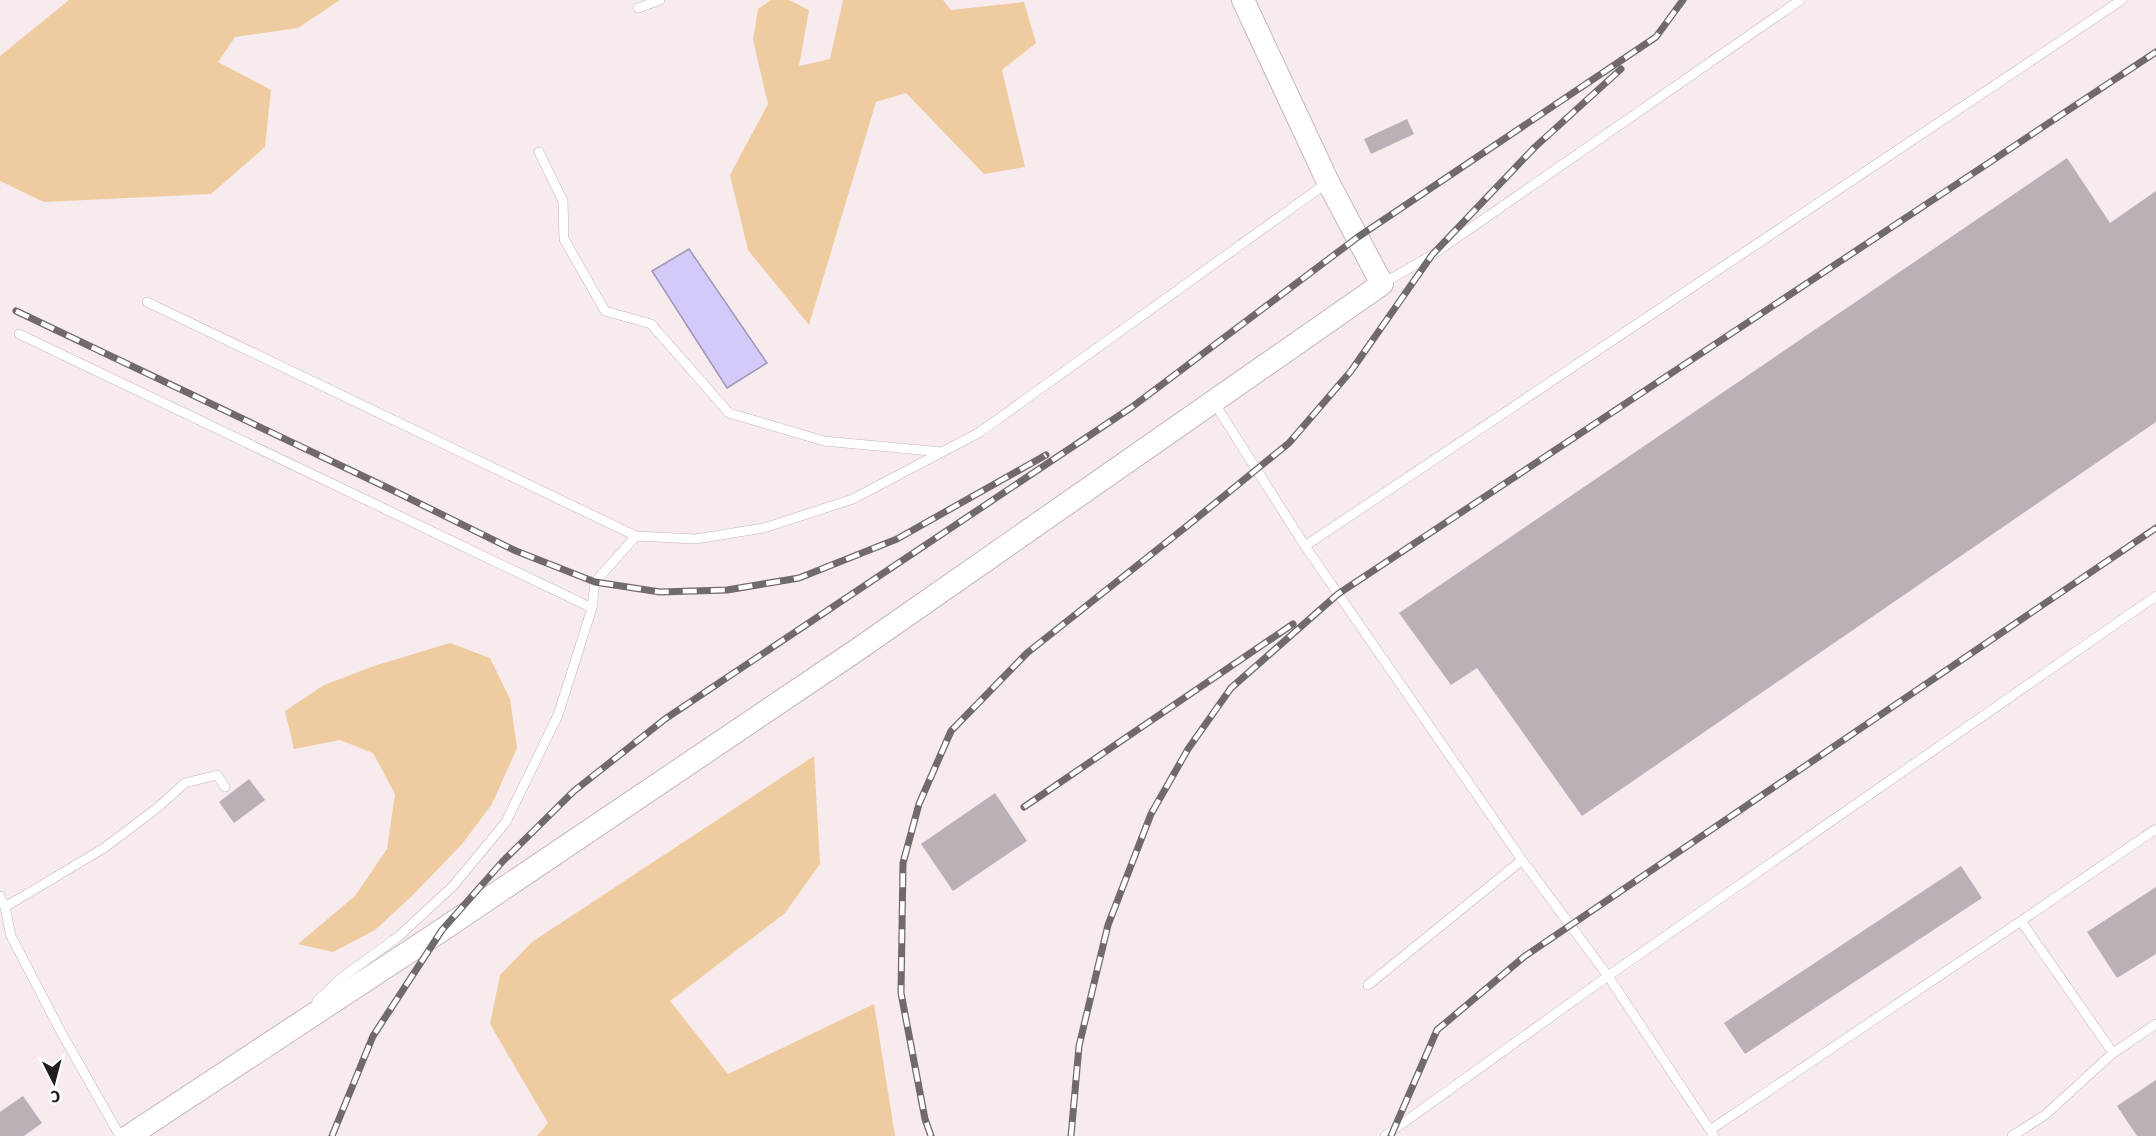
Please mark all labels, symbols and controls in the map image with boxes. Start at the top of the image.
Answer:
north arrow [24,1052,84,1112]
text: С [49,1086,61,1106]

